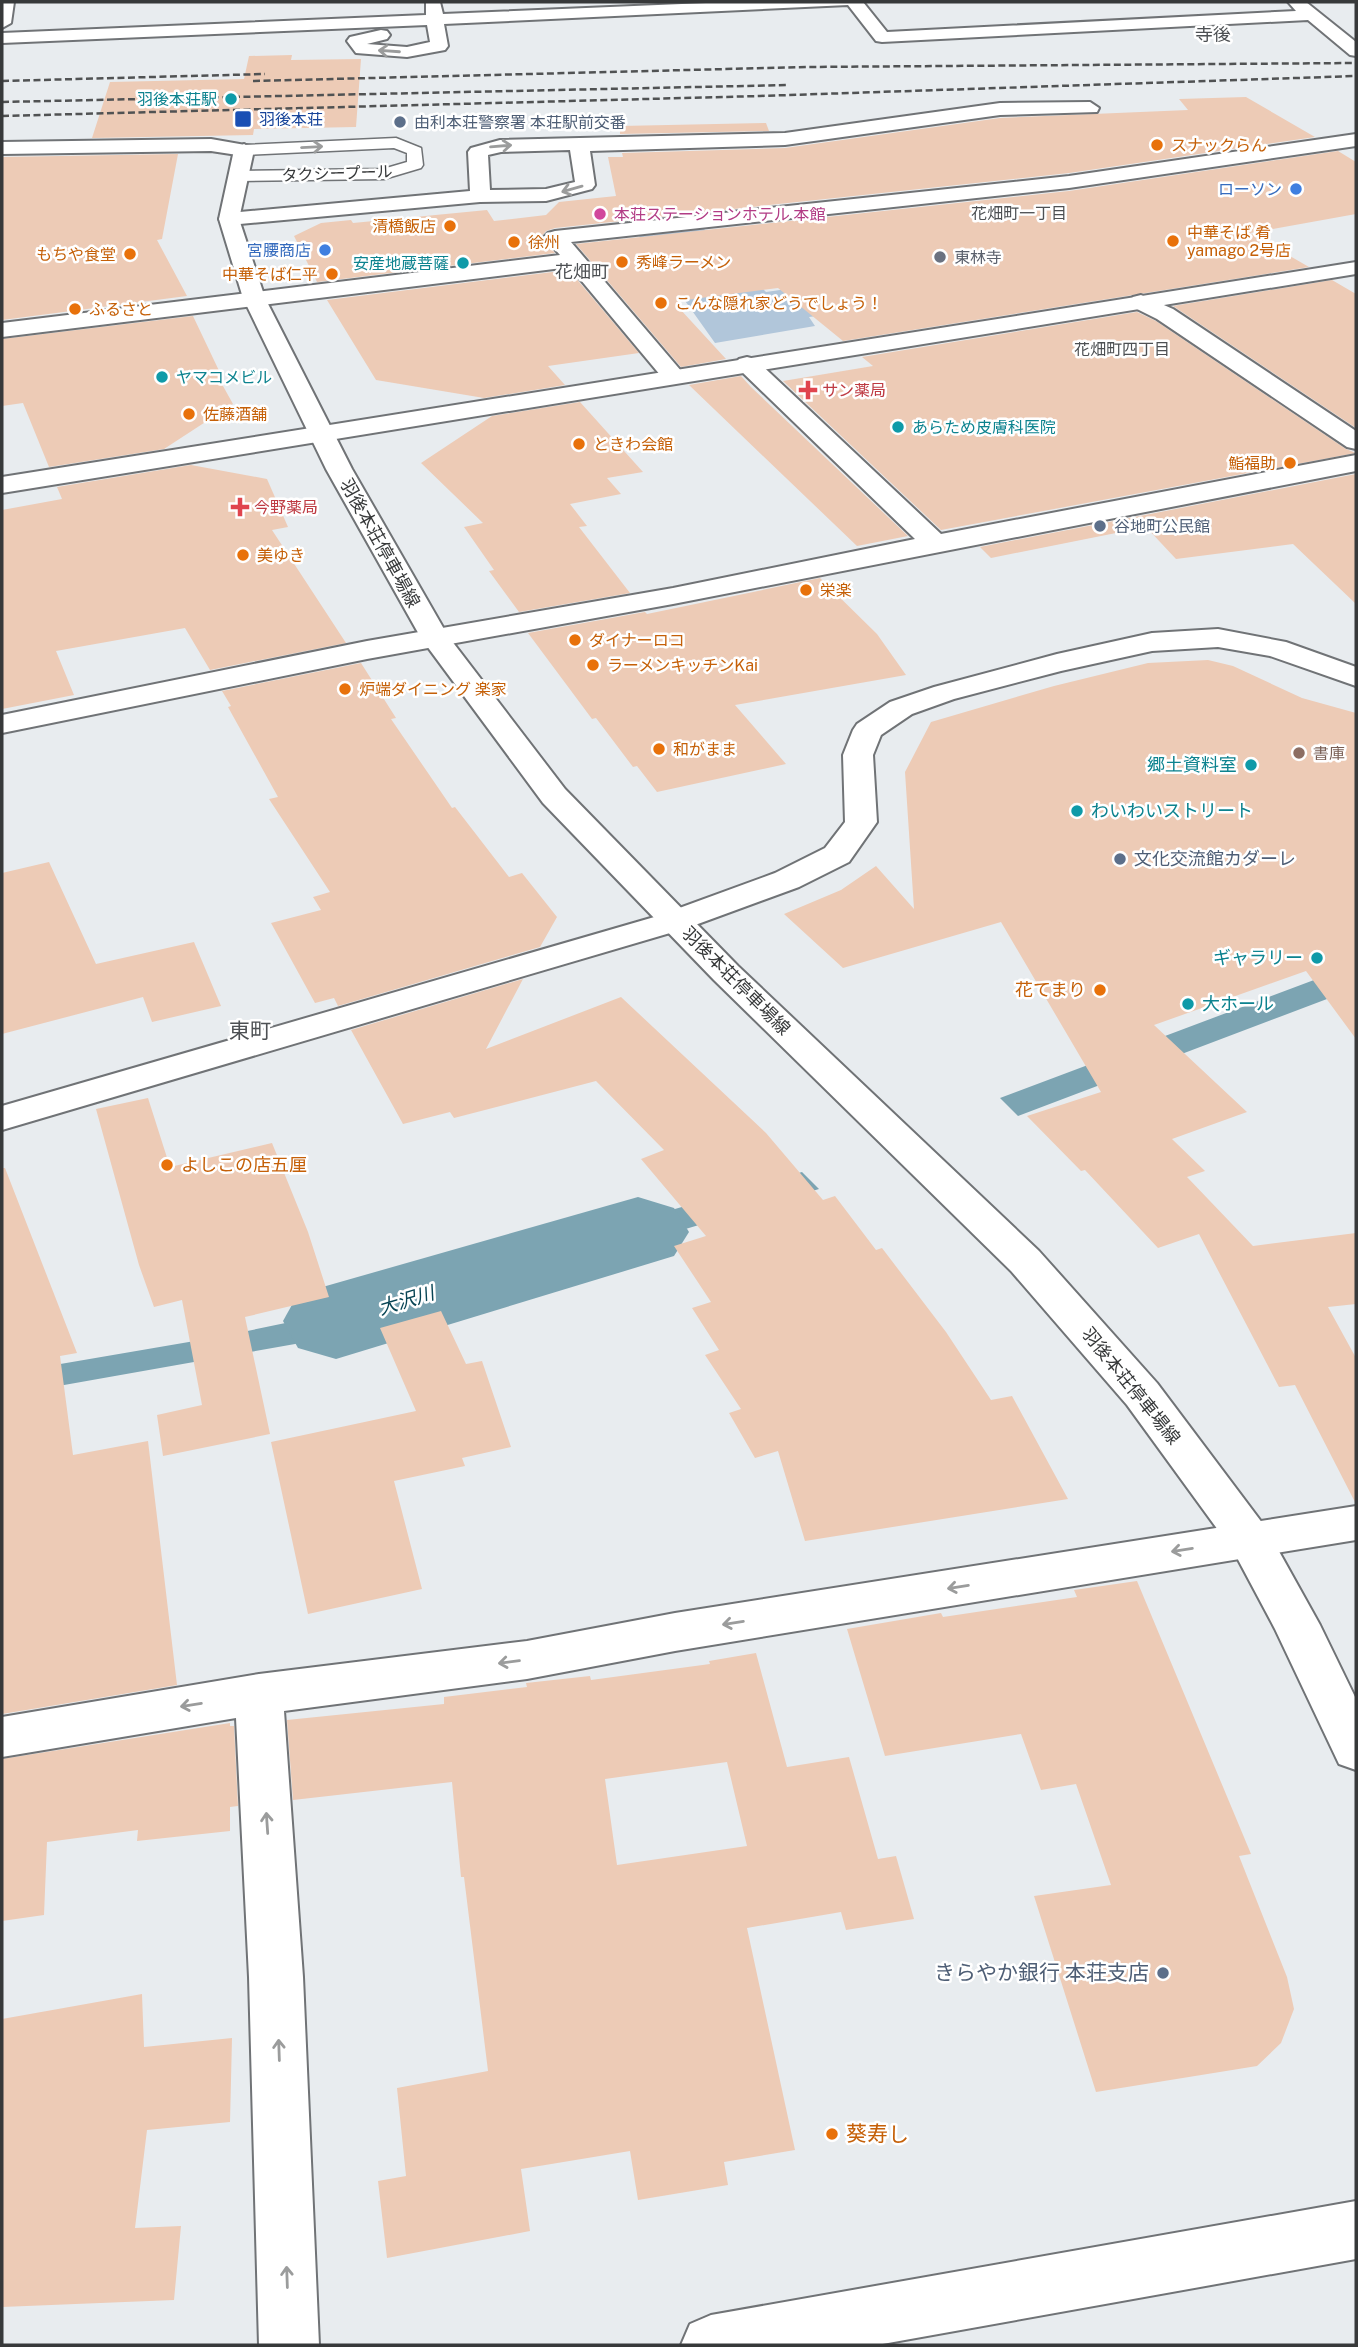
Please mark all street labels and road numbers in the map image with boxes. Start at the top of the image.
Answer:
street label: タクシープール [281,162,393,185]
street label: 羽後本荘停車場線 [336,475,425,611]
street label: 羽後本荘停車場線 [678,922,795,1039]
street label: 羽後本荘停車場線 [1078,1323,1185,1448]

